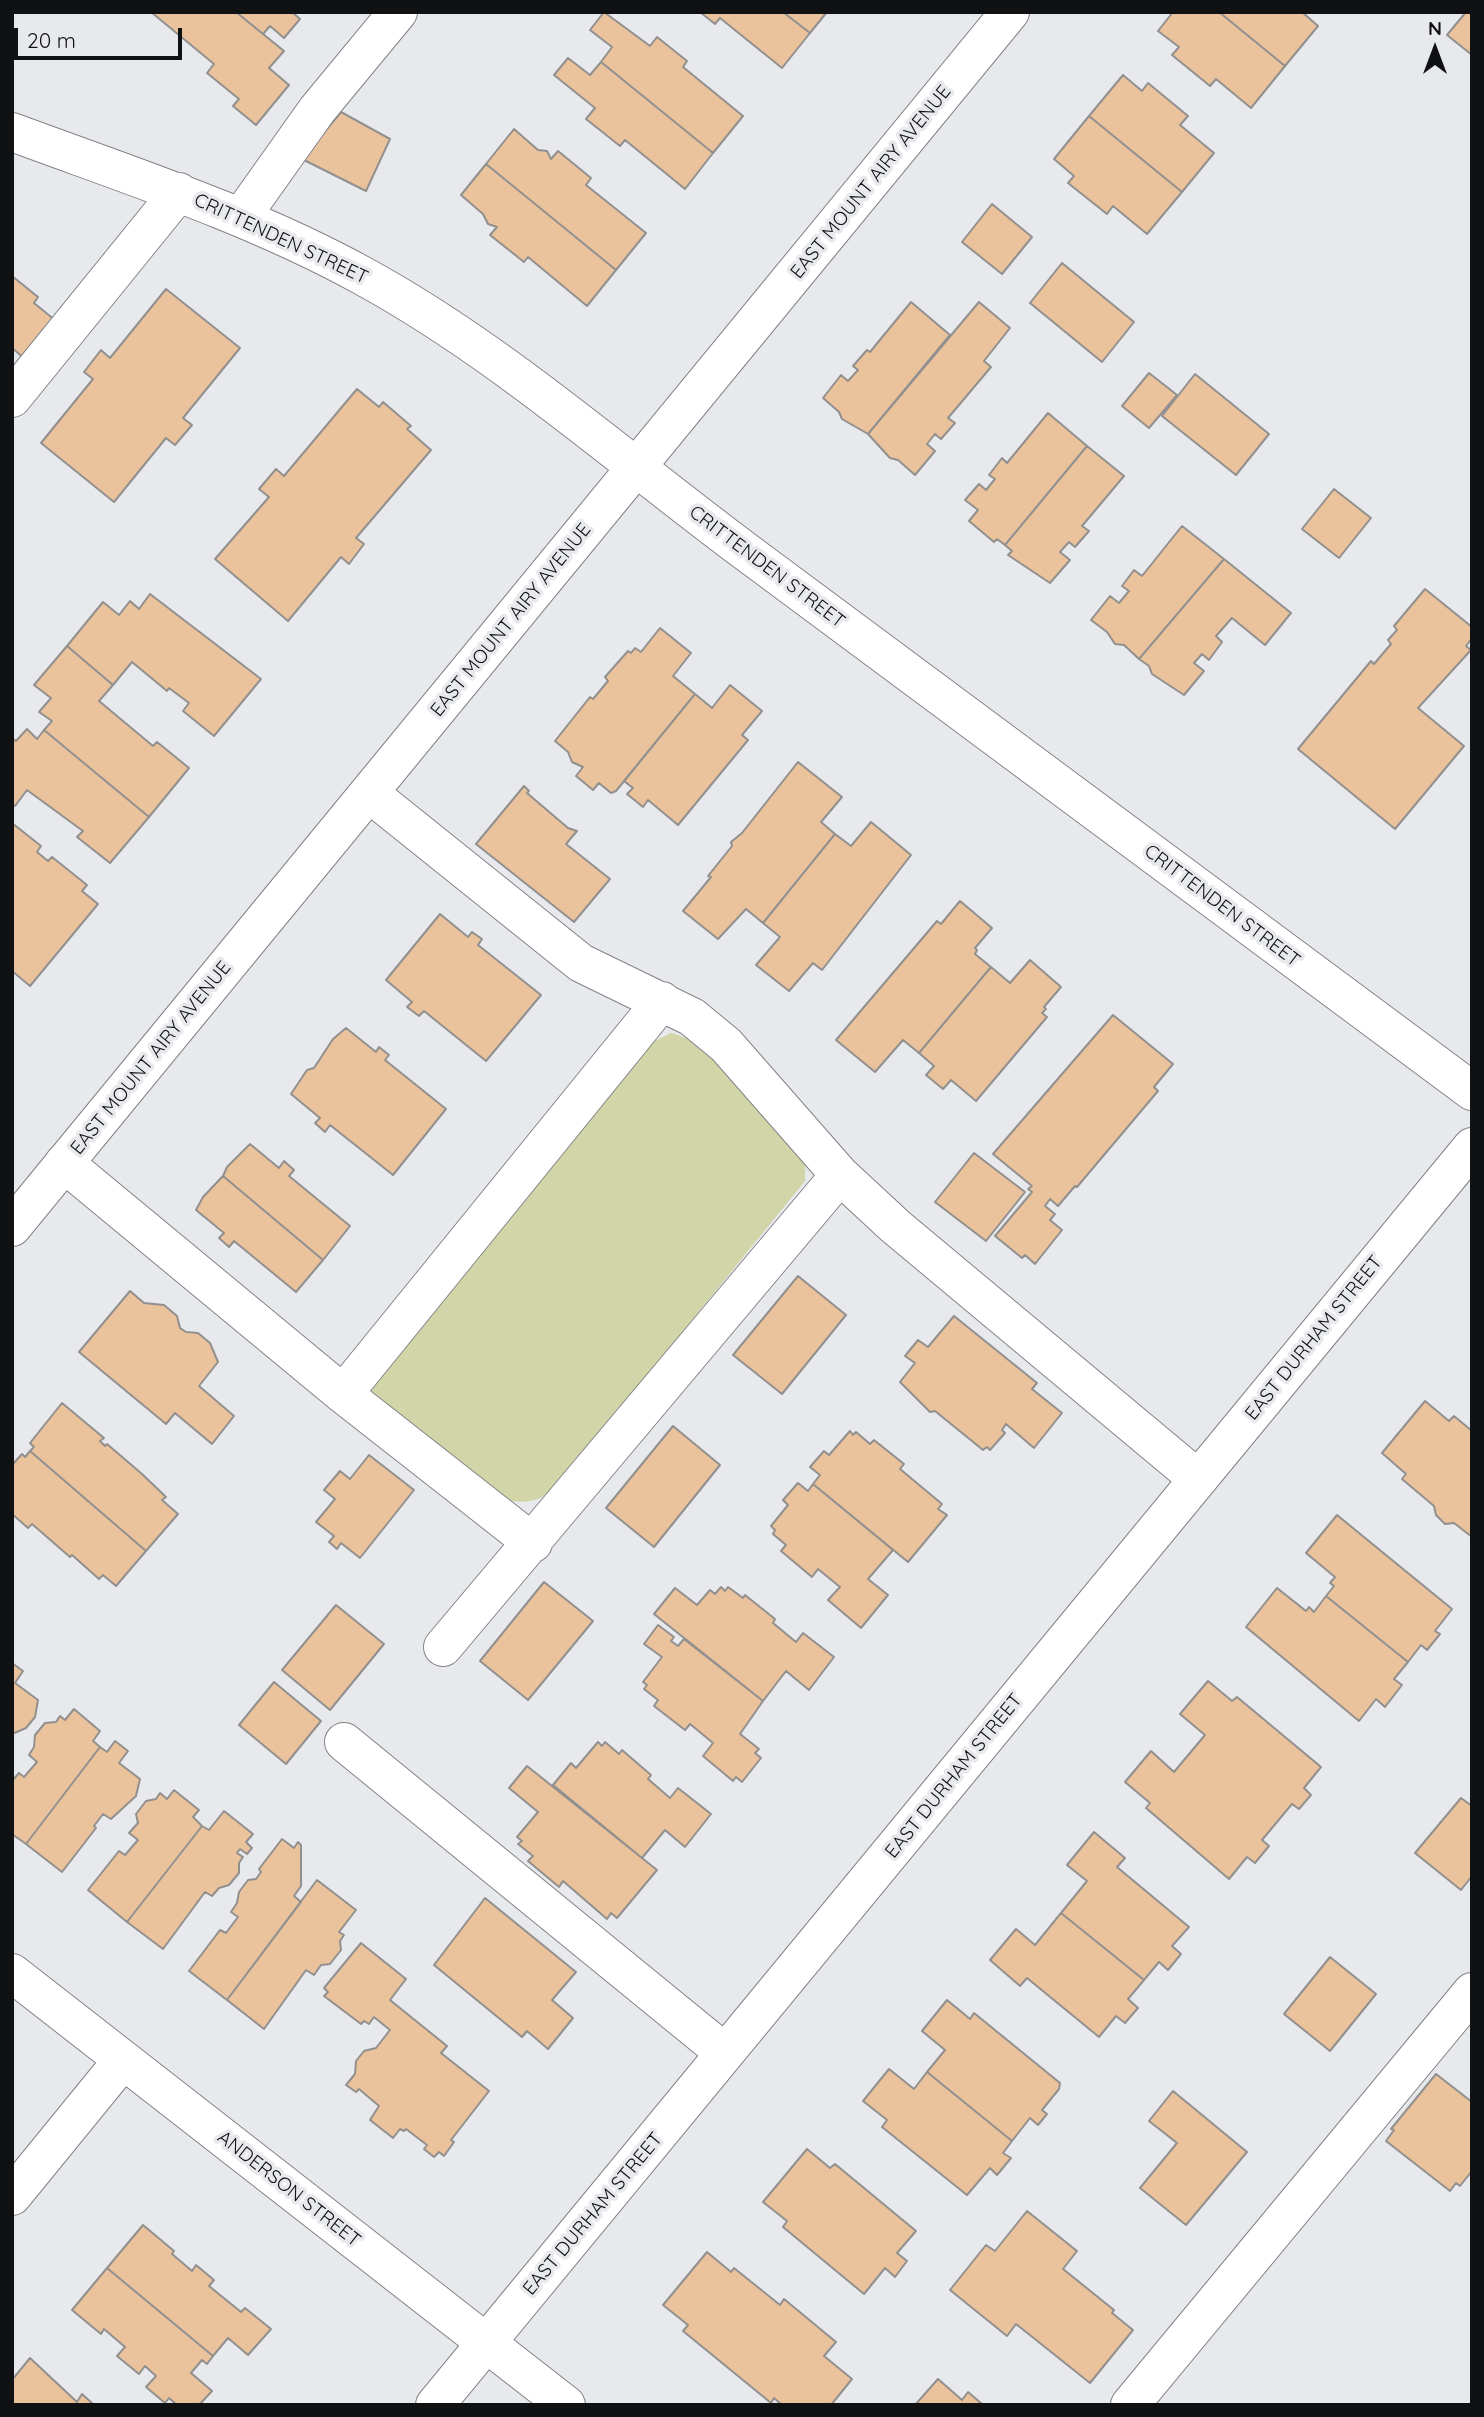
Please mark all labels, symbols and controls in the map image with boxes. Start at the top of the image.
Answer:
scale bar [18,14,186,58]
north arrow [1400,14,1470,84]
text: N [1428,16,1442,40]
text: 20 m [27,27,76,53]
street label: EAST MOUNT AIRY AVENUE [786,81,956,283]
street label: CRITTENDEN STREET [190,189,372,289]
street label: CRITTENDEN STREET [684,501,850,633]
street label: EAST MOUNT AIRY AVENUE [426,519,596,721]
street label: CRITTENDEN STREET [1139,840,1305,972]
street label: EAST MOUNT AIRY AVENUE [66,957,236,1159]
street label: EAST DURHAM STREET [1241,1251,1387,1425]
street label: EAST DURHAM STREET [881,1689,1027,1863]
street label: ANDERSON STREET [213,2126,365,2252]
street label: EAST DURHAM STREET [518,2128,668,2300]

